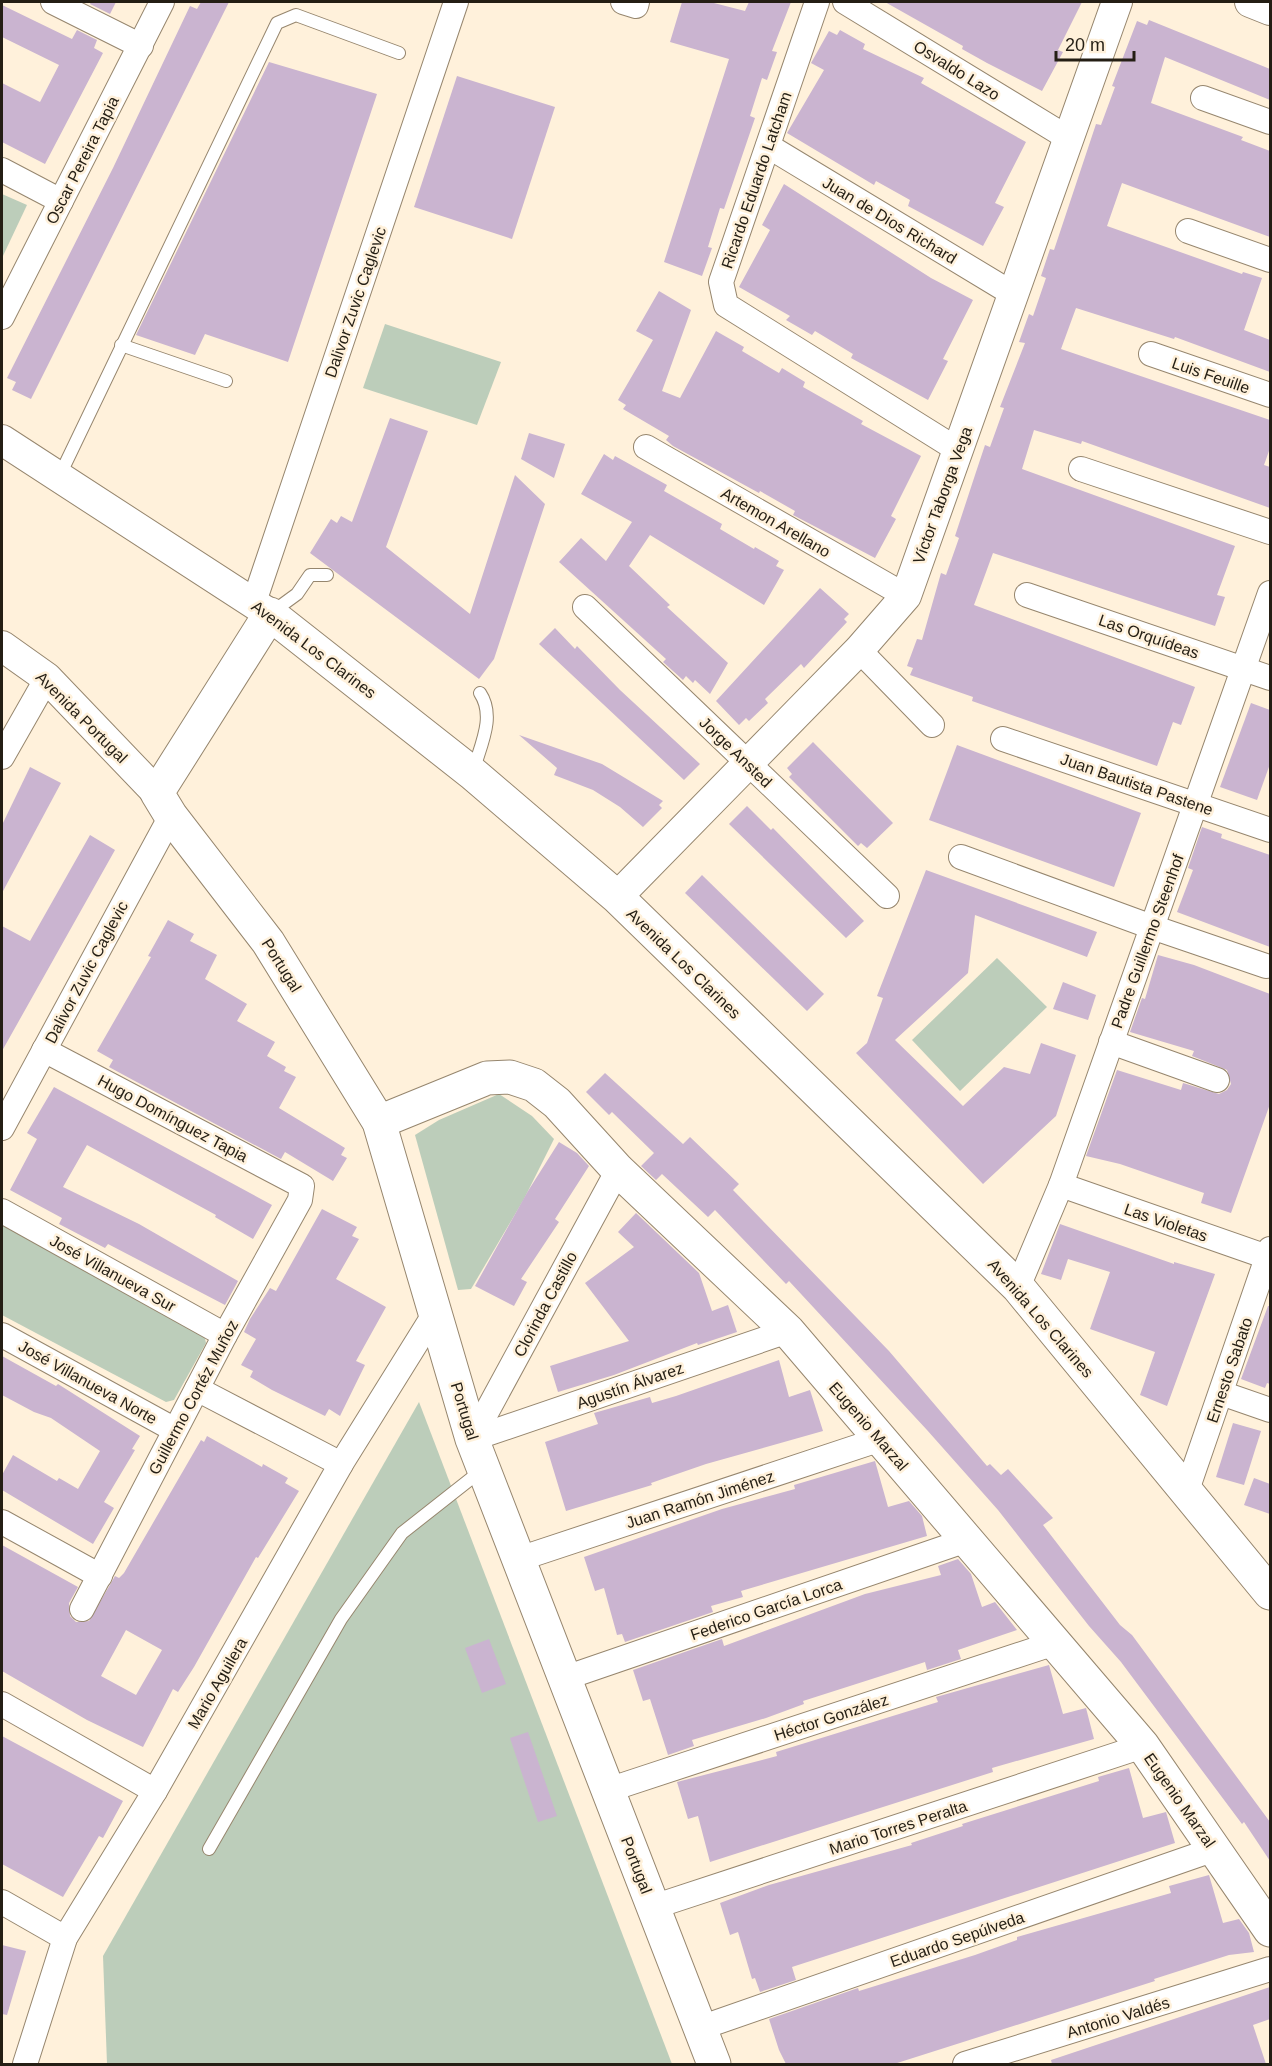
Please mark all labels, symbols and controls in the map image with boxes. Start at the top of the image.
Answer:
scale bar [1056,24,1134,62]
text: 20 m [1065,35,1105,55]
street label: Osvaldo Lazo [911,37,1003,104]
street label: Ricardo Eduardo Latcham [718,90,795,271]
street label: Oscar Pereira Tapia [43,93,122,227]
street label: Juan de Dios Richard [820,174,960,267]
street label: Dalivor Zuvic Caglevic [322,225,389,380]
street label: Luis Feuille [1170,354,1252,397]
street label: Víctor Taborga Vega [910,424,975,566]
street label: Artemon Arellano [718,484,833,561]
street label: Avenida Los Clarines [248,597,379,702]
street label: Las Orquídeas [1096,611,1201,662]
street label: Avenida Portugal [33,668,131,766]
street label: Jorge Ansted [696,714,775,791]
street label: Juan Bautista Pastene [1058,750,1215,819]
street label: Padre Guillermo Steenhof [1108,851,1187,1031]
street label: Dalivor Zuvic Caglevic [42,898,131,1046]
street label: Avenida Los Clarines [623,905,744,1022]
street label: Portugal [259,935,305,995]
street label: Hugo Domínguez Tapia [95,1072,251,1165]
street label: Las Violetas [1122,1200,1210,1245]
street label: José Villanueva Sur [47,1232,179,1315]
street label: Clorinda Castillo [511,1249,580,1360]
street label: Avenida Los Clarines [985,1256,1097,1381]
street label: Ernesto Sabato [1203,1315,1255,1425]
street label: Guillermo Cortéz Muñoz [145,1317,241,1477]
street label: José Villanueva Norte [16,1337,160,1428]
street label: Agustín Álvarez [574,1358,686,1412]
street label: Eugenio Marzal [826,1379,912,1474]
street label: Portugal [448,1380,481,1442]
street label: Juan Ramón Jiménez [624,1467,776,1531]
street label: Federico García Lorca [688,1575,844,1643]
street label: Mario Aguilera [185,1635,250,1732]
street label: Héctor González [772,1691,890,1744]
street label: Eugenio Marzal [1141,1750,1218,1851]
street label: Mario Torres Peralta [827,1797,969,1858]
street label: Portugal [618,1834,655,1896]
street label: Eduardo Sepúlveda [888,1909,1026,1970]
street label: Antonio Valdés [1065,1994,1172,2041]

